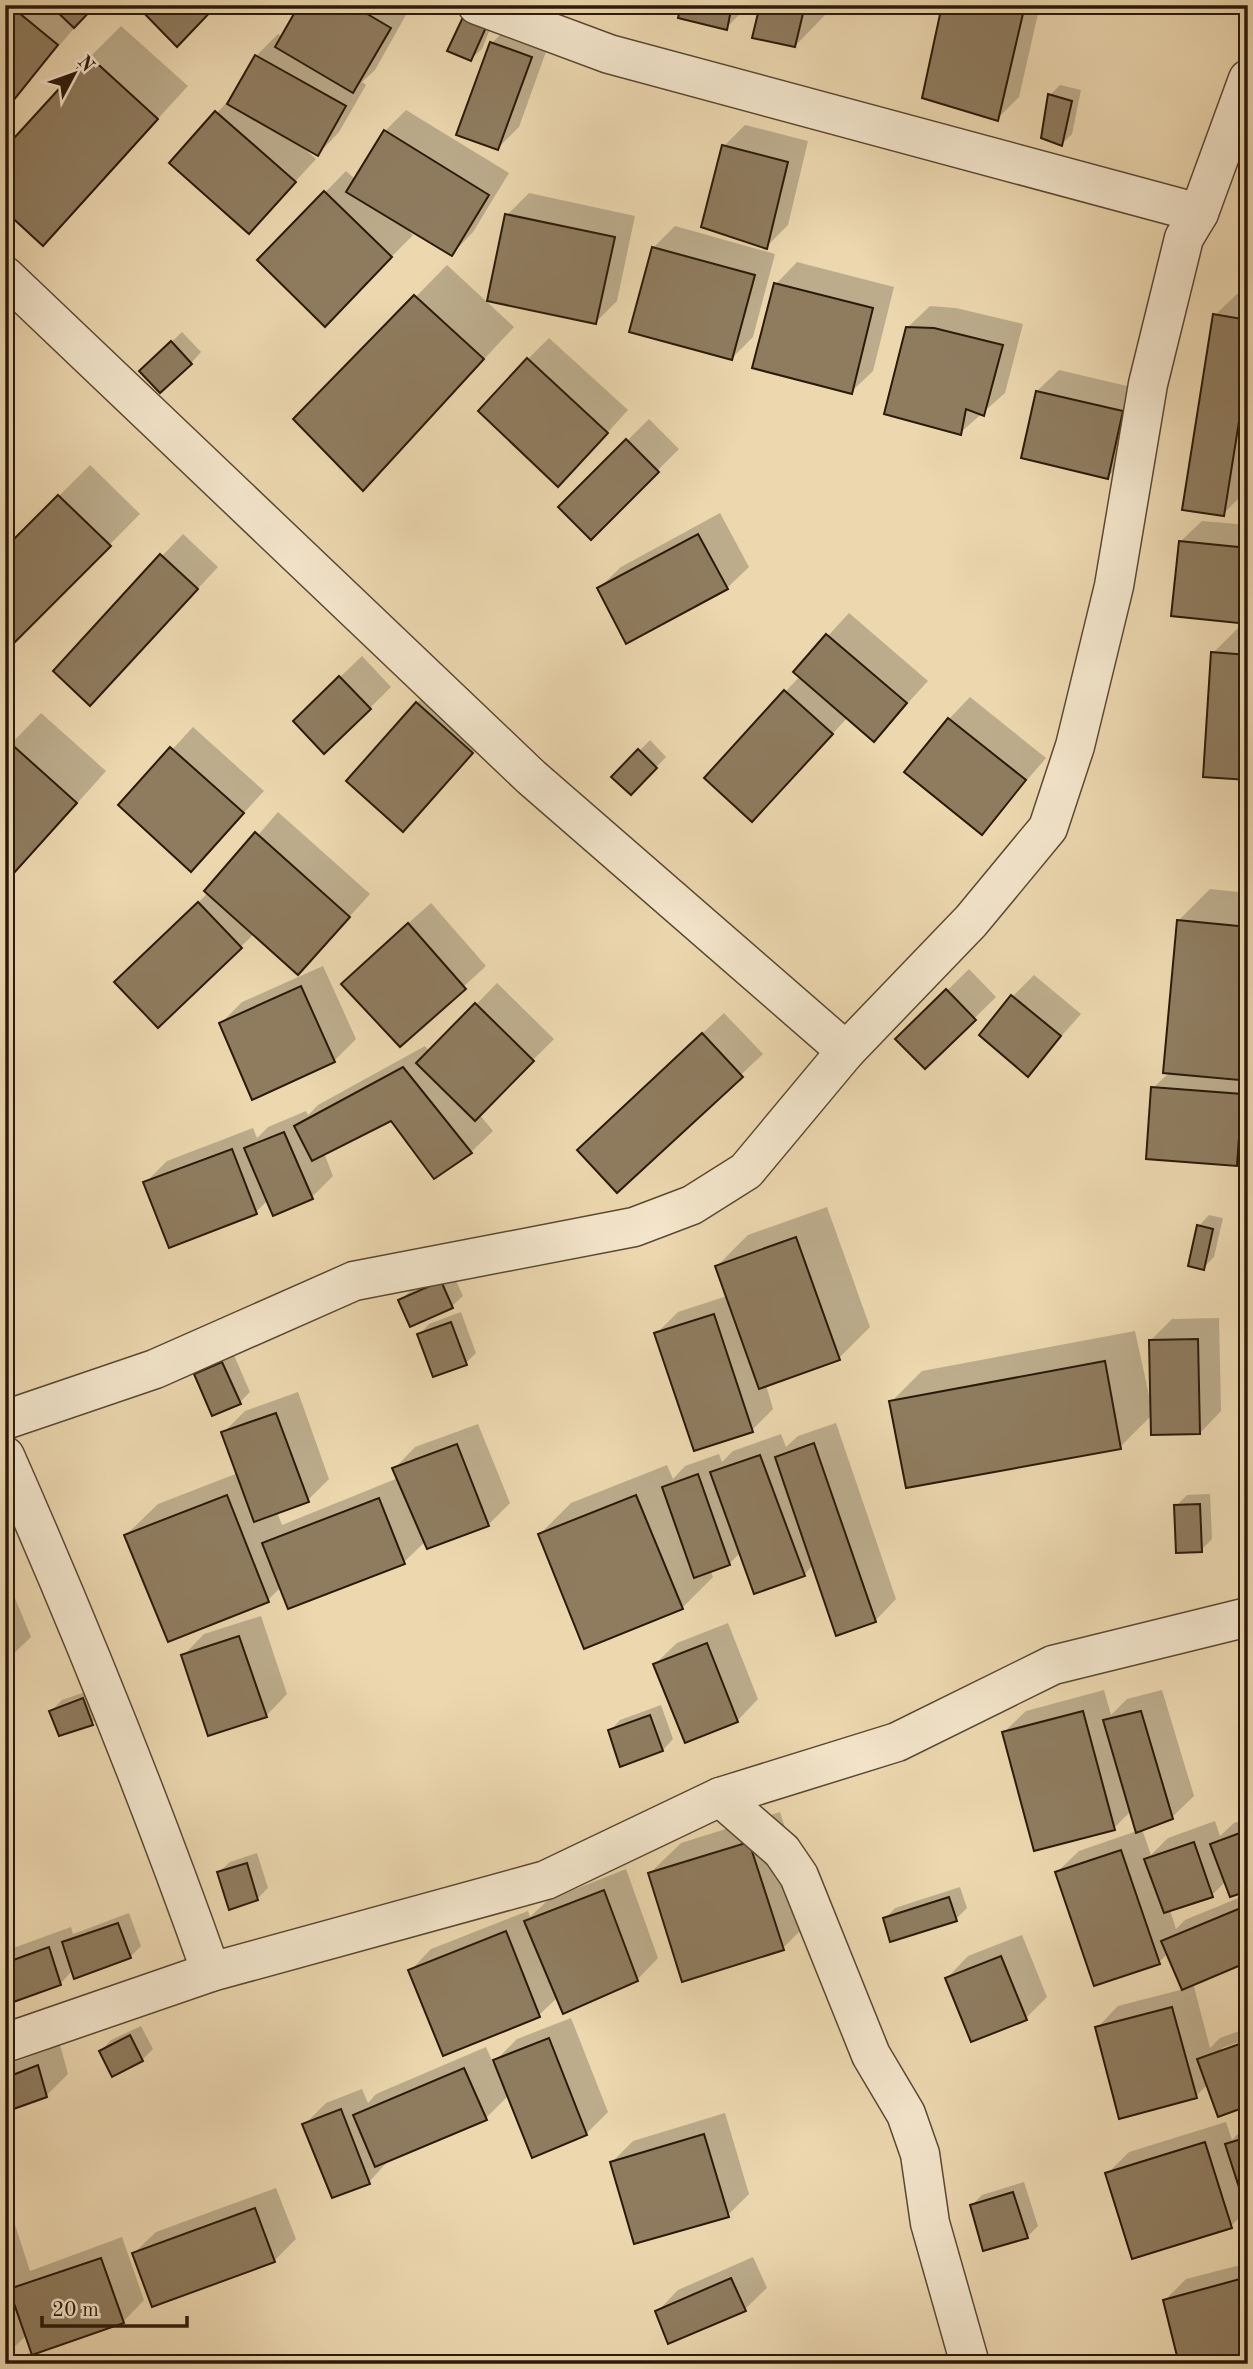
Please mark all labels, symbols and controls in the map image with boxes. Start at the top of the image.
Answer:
north arrow [38,38,108,108]
text: N [73,53,97,77]
scale bar [42,2285,187,2329]
text: 20 m [52,2300,99,2321]

